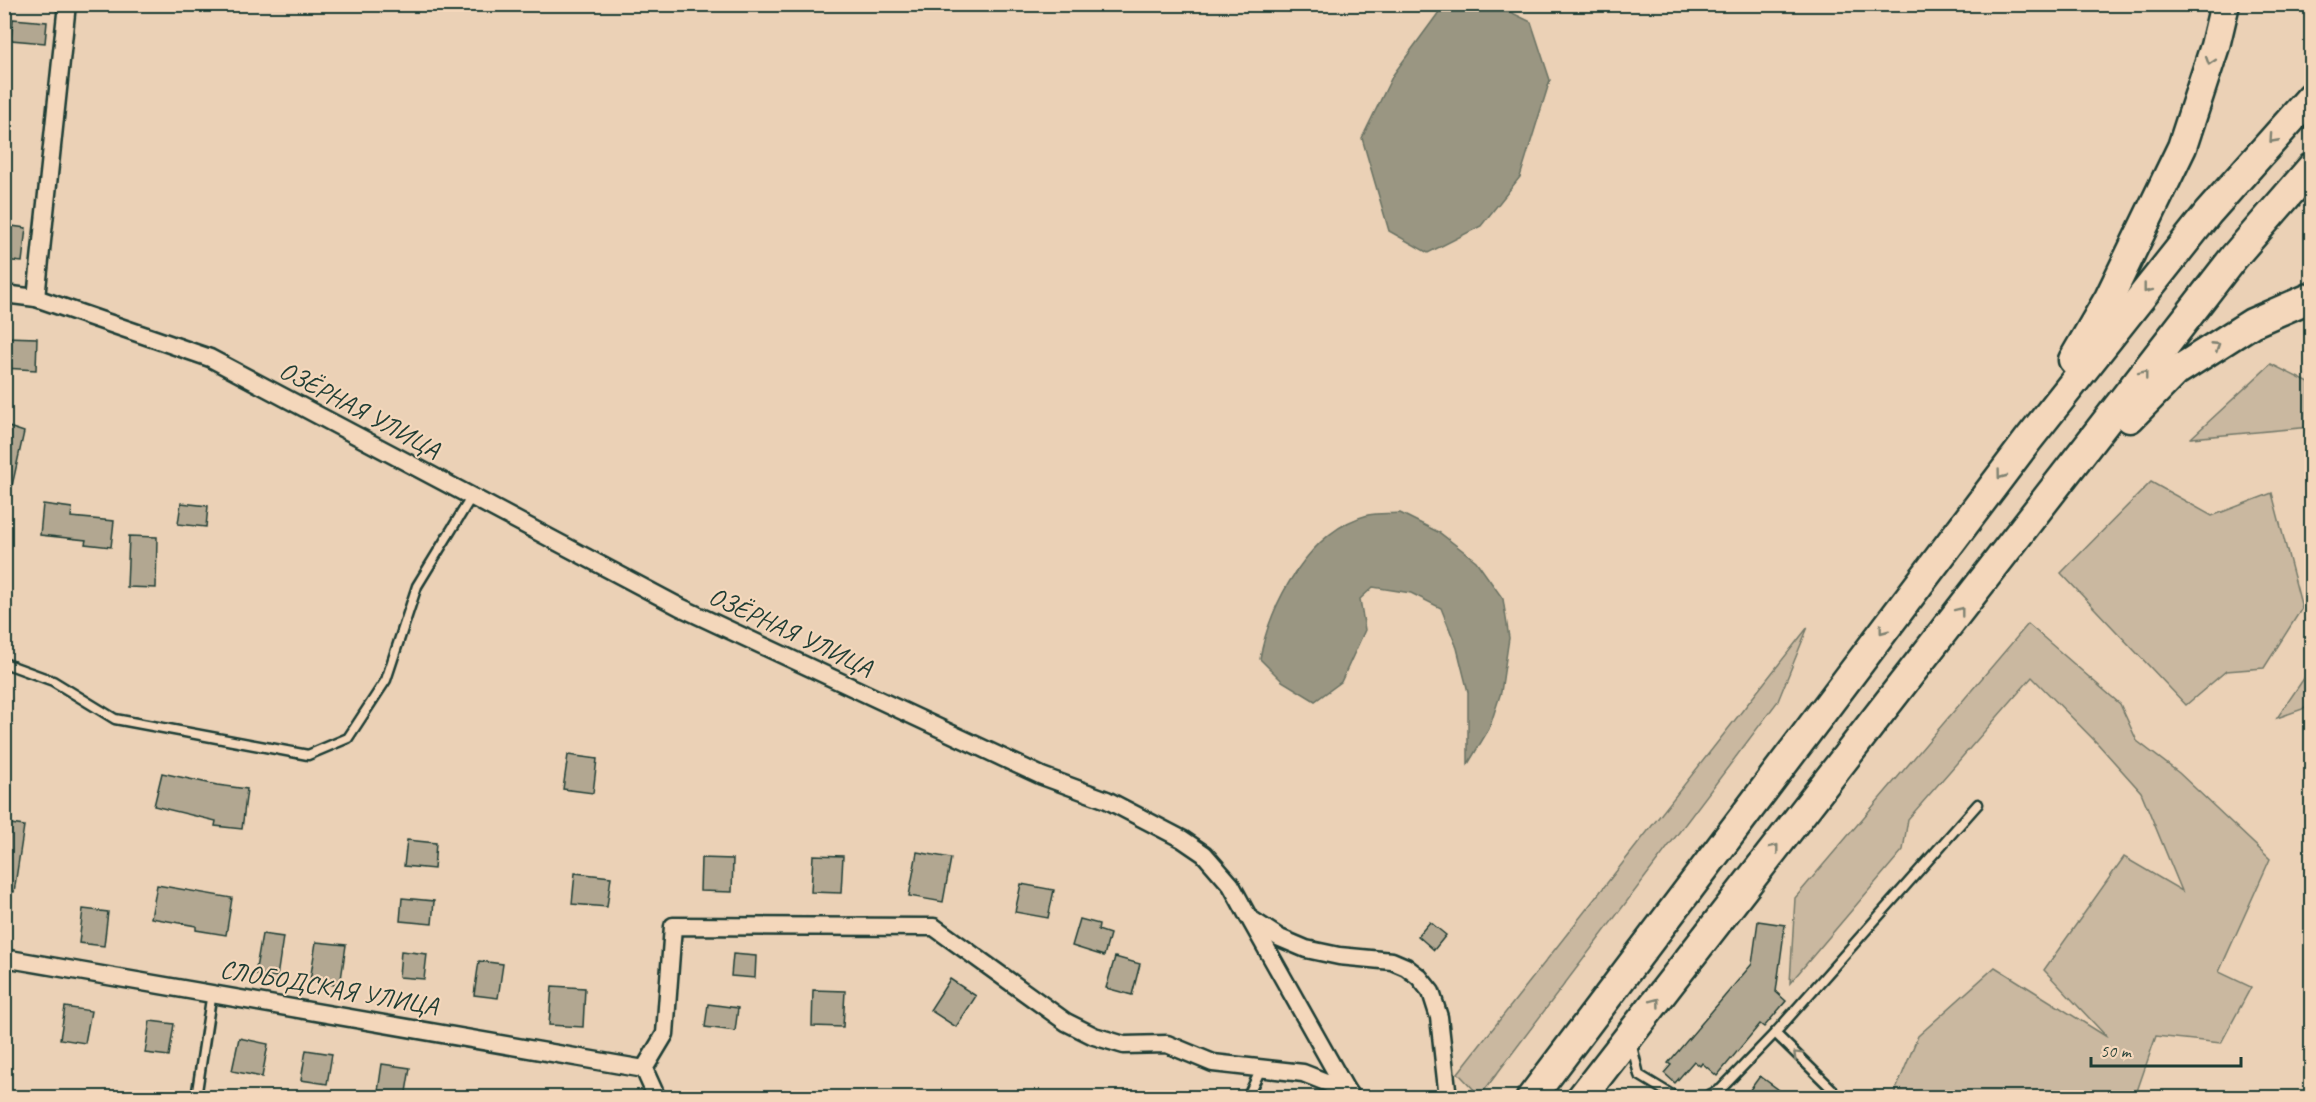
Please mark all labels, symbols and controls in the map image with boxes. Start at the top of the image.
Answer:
one-way arrow [2205,55,2217,66]
one-way arrow [2269,133,2280,143]
one-way arrow [2144,282,2155,293]
one-way arrow [2210,341,2220,353]
street label: ОЗЁРНАЯ УЛИЦА [274,353,447,466]
one-way arrow [2137,370,2148,381]
one-way arrow [1997,468,2008,479]
street label: ОЗЁРНАЯ УЛИЦА [704,579,879,684]
one-way arrow [1953,607,1964,618]
one-way arrow [1879,624,1890,635]
one-way arrow [1768,843,1779,854]
street label: СЛОБОДСКАЯ УЛИЦА [218,952,442,1023]
one-way arrow [1648,997,1659,1008]
scale bar [2091,1030,2241,1068]
text: 50 m [2100,1040,2133,1062]
one-way arrow [1794,1051,1805,1062]

